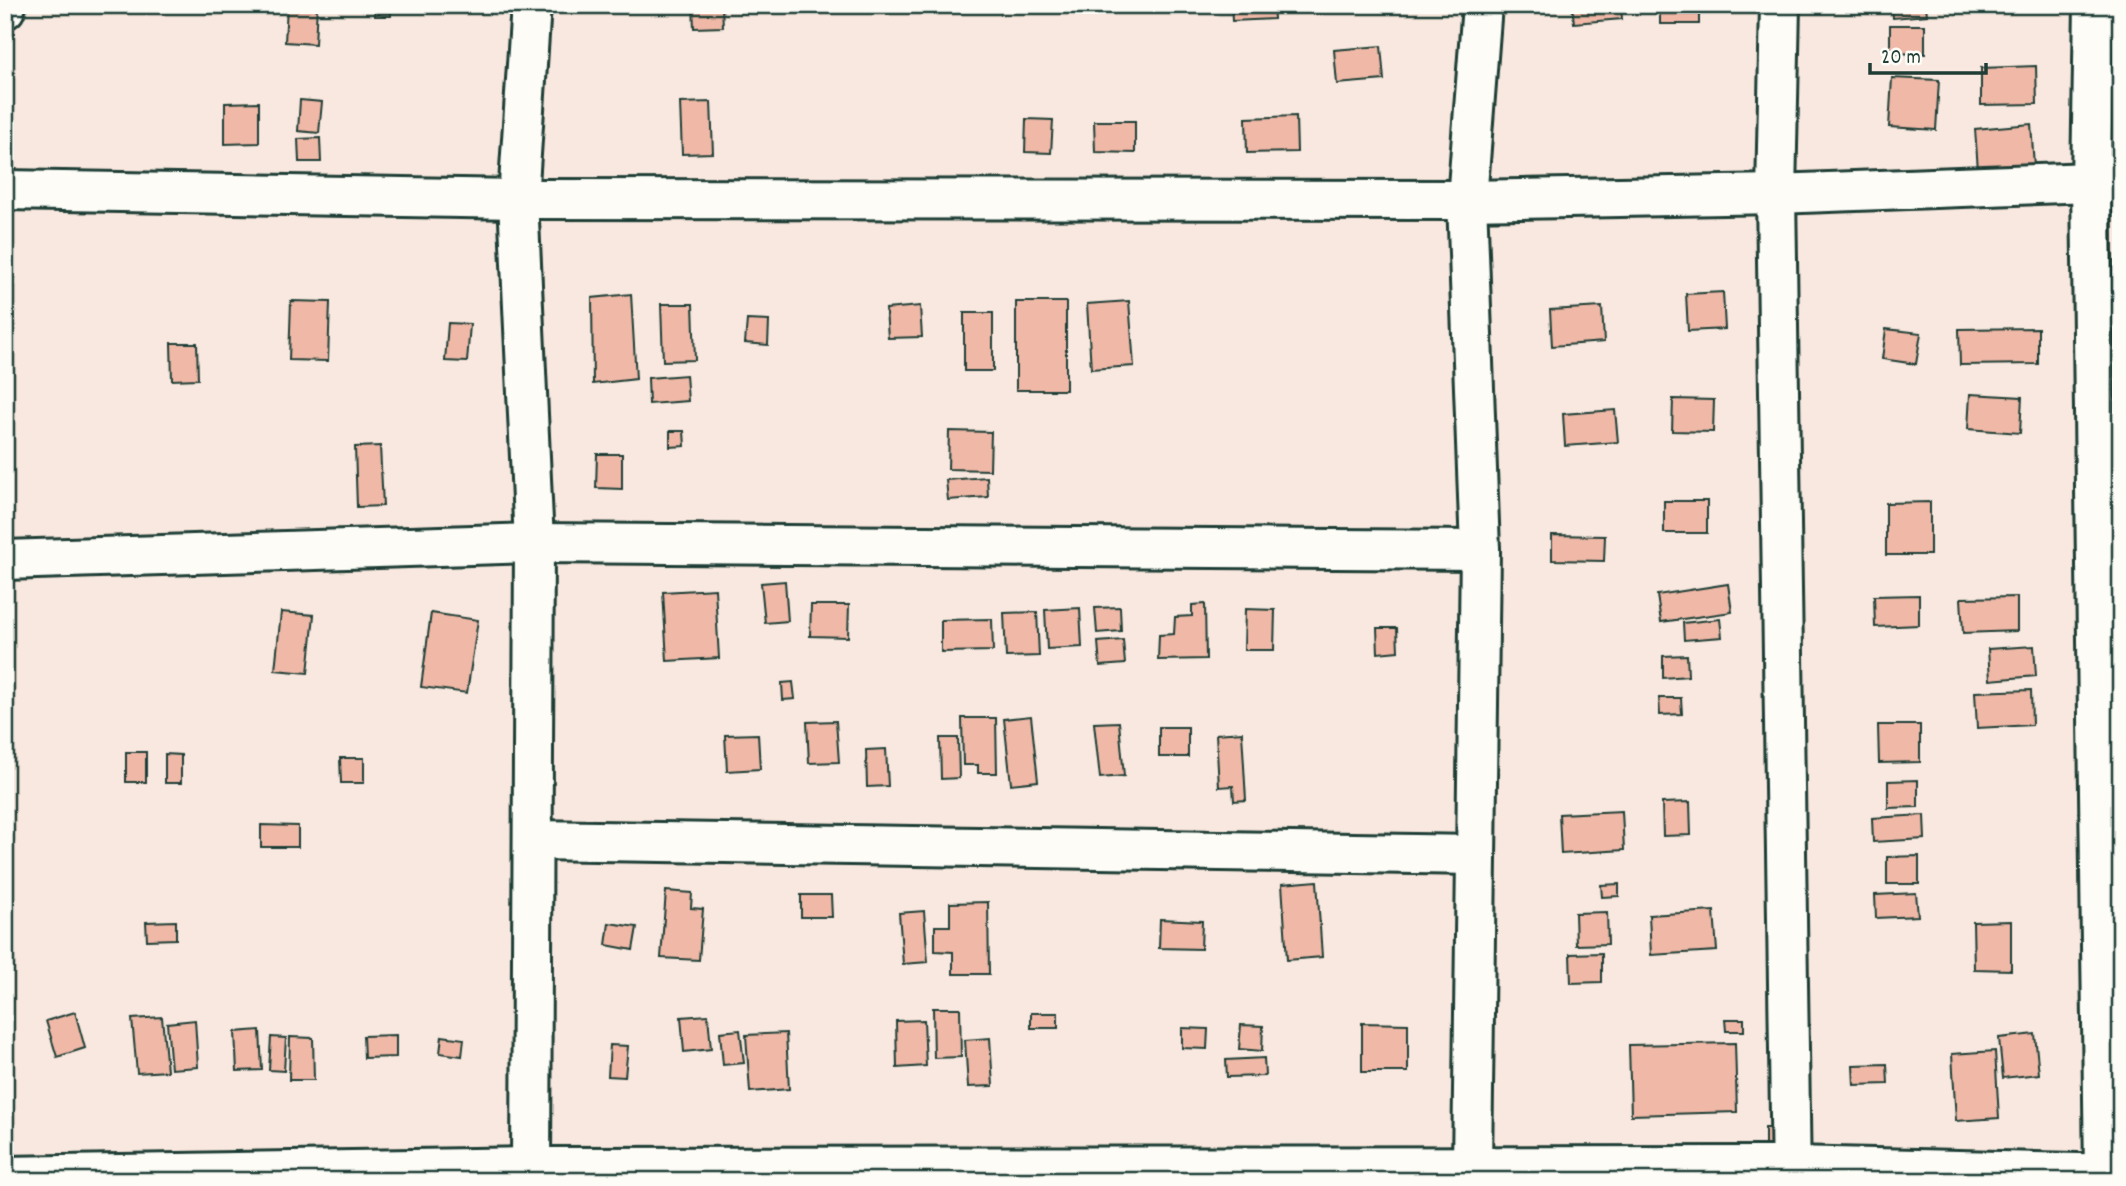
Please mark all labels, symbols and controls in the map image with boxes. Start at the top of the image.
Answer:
scale bar [1870,32,1986,76]
text: 20 m [1881,44,1921,74]

